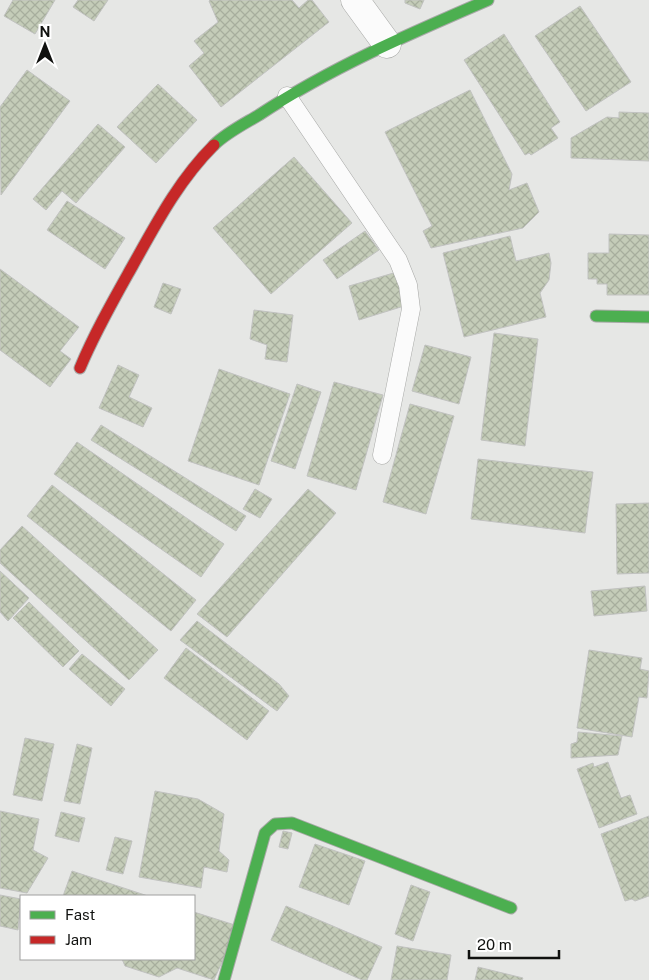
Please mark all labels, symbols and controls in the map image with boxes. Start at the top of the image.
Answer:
north arrow [20,20,70,70]
text: N [40,24,50,40]
legend [20,895,195,960]
text: Fast [65,906,95,923]
scale bar [469,928,559,960]
text: Jam [65,931,92,948]
text: 20 m [477,936,512,953]

